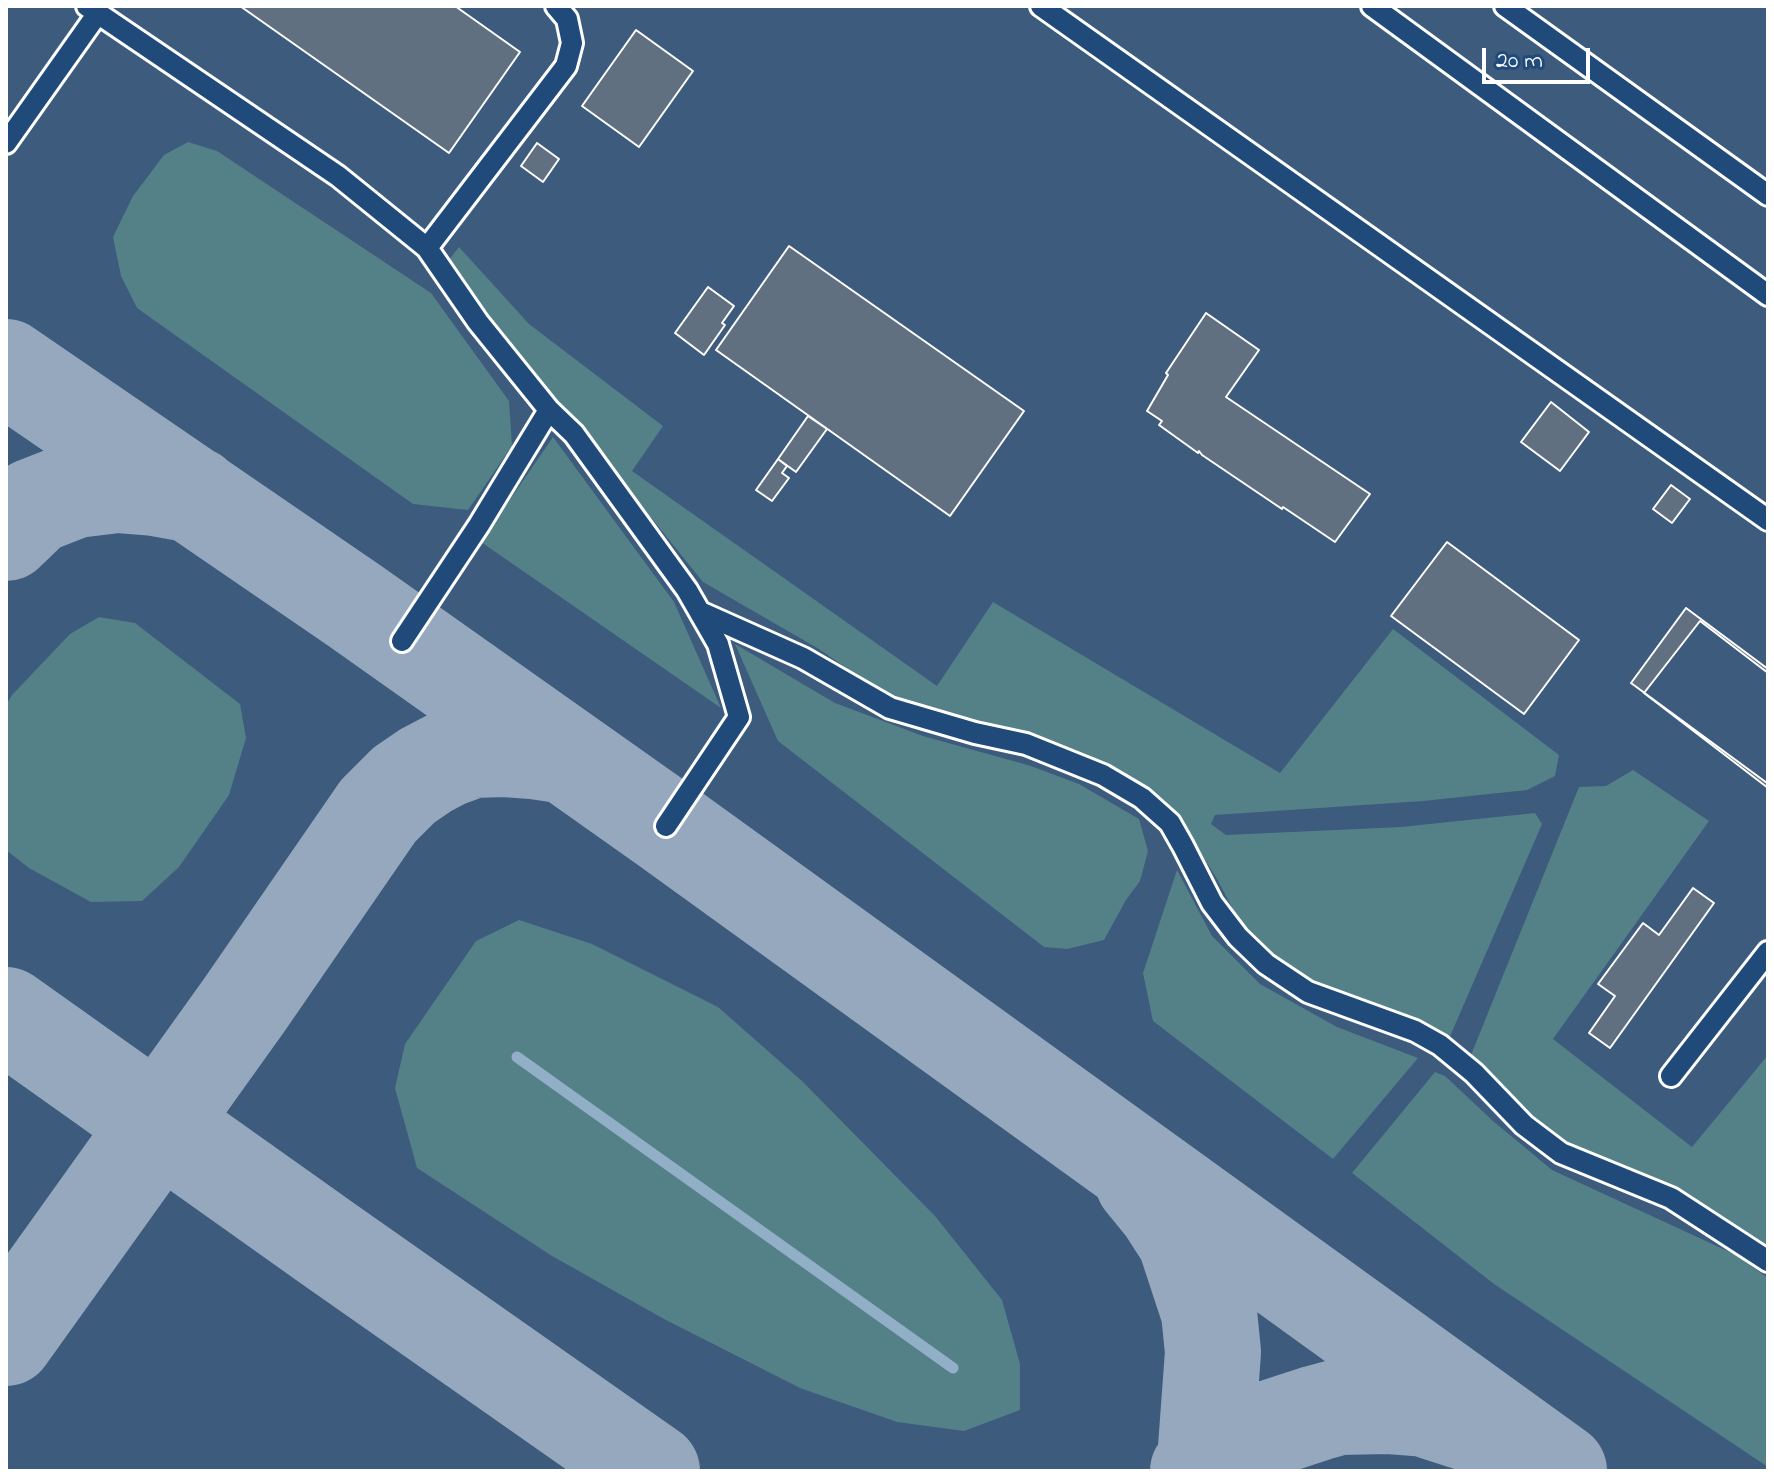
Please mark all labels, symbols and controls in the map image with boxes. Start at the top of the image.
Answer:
scale bar [1486,32,1594,82]
text: 20 m [1496,44,1543,79]

